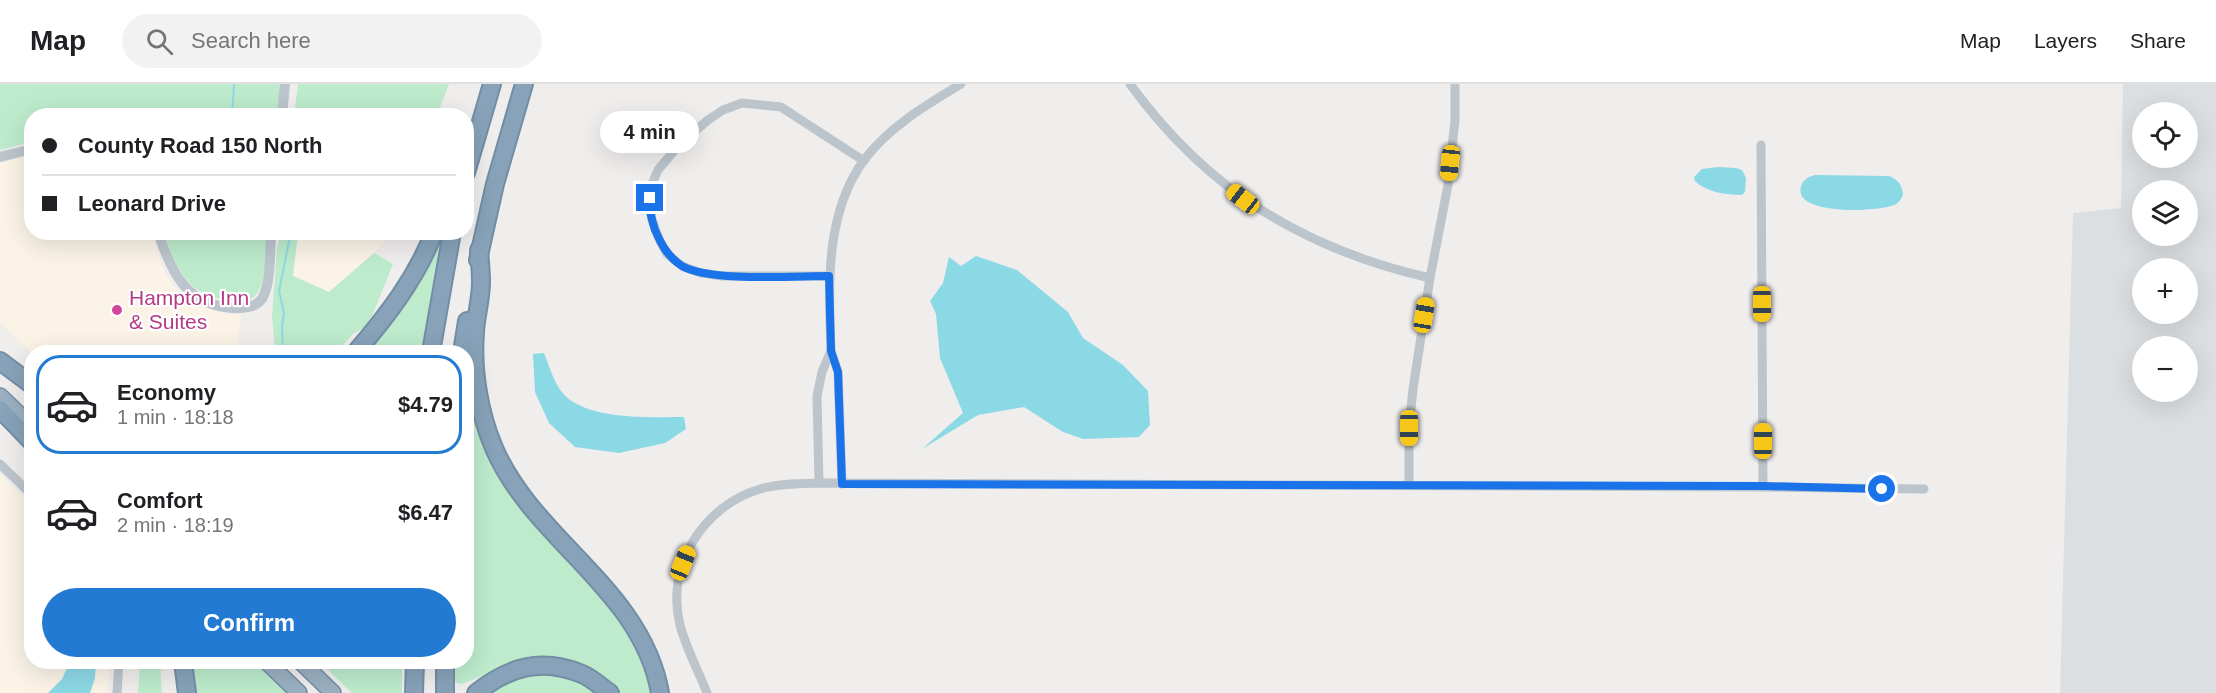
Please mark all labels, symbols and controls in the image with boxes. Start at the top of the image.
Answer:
search box [122,14,542,68]
text: Map [30,25,86,56]
icon: search [143,25,176,58]
text: Search here [191,28,311,53]
text: Map [1960,29,2001,52]
text: Layers [2034,29,2097,52]
text: Share [2130,29,2186,52]
map controls [2132,102,2198,402]
button: locate [2132,102,2198,168]
callout: 4 min [600,111,700,153]
text: 4 min [623,121,676,143]
text: County Road 150 North [78,133,322,158]
car [1439,144,1461,182]
button: layers [2132,180,2198,246]
car [1223,181,1263,217]
route end [636,184,663,211]
text: Leonard Drive [78,191,226,216]
button: + [2132,258,2198,324]
place label: Hampton Inn & Suites [129,286,249,333]
car [1753,286,1771,322]
car [1412,296,1436,334]
marker: Hampton Inn & Suites [110,303,124,317]
button: − [2132,336,2198,402]
icon: car [45,378,99,432]
text: Economy [117,380,216,405]
text: $4.79 [398,392,453,417]
text: 1 min · 18:18 [117,406,234,428]
car [1400,410,1418,446]
car [1754,423,1772,459]
route start [1868,475,1895,502]
icon: car [45,486,99,540]
text: Comfort [117,488,203,513]
text: $6.47 [398,500,453,525]
text: 2 min · 18:19 [117,514,234,536]
car [668,543,698,583]
button: Confirm [42,588,456,657]

